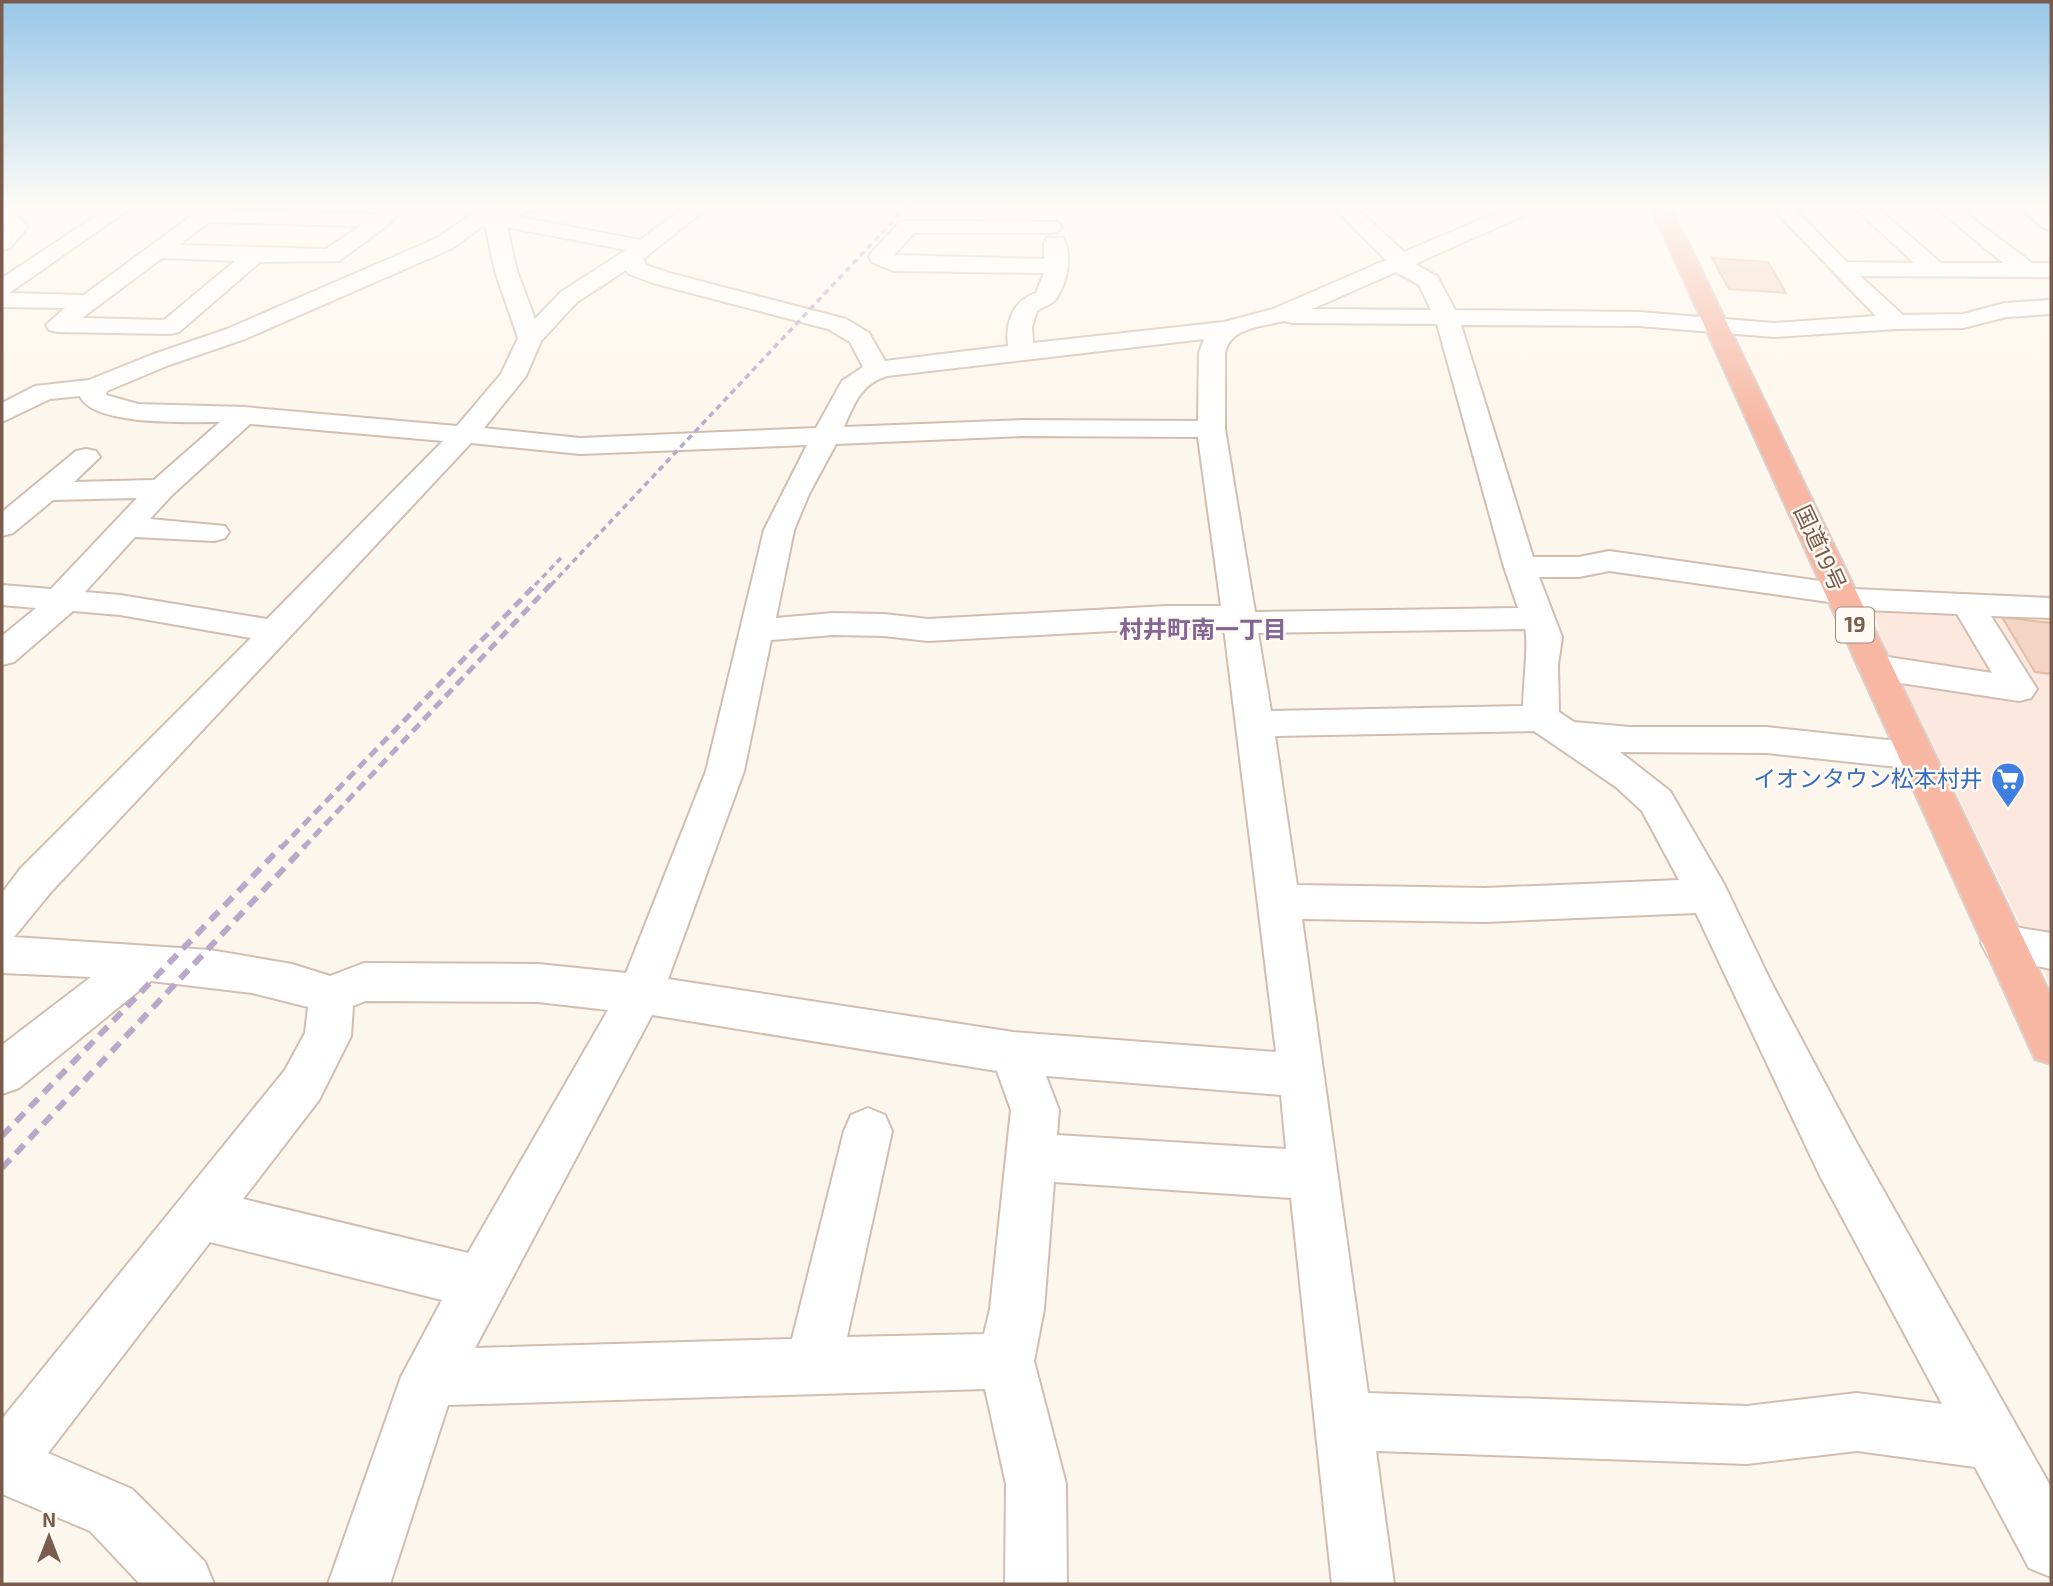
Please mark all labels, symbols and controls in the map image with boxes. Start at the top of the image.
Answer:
street label: 国道19号 [1789,500,1853,595]
road number: 19 [1836,608,1874,642]
district label: 村井町南一丁目 [1119,614,1287,643]
supermarket icon: イオンタウン松本村井 [1989,760,2027,809]
place label: イオンタウン松本村井 [1753,764,1983,792]
north arrow [14,1502,84,1572]
text: N [42,1508,56,1531]

